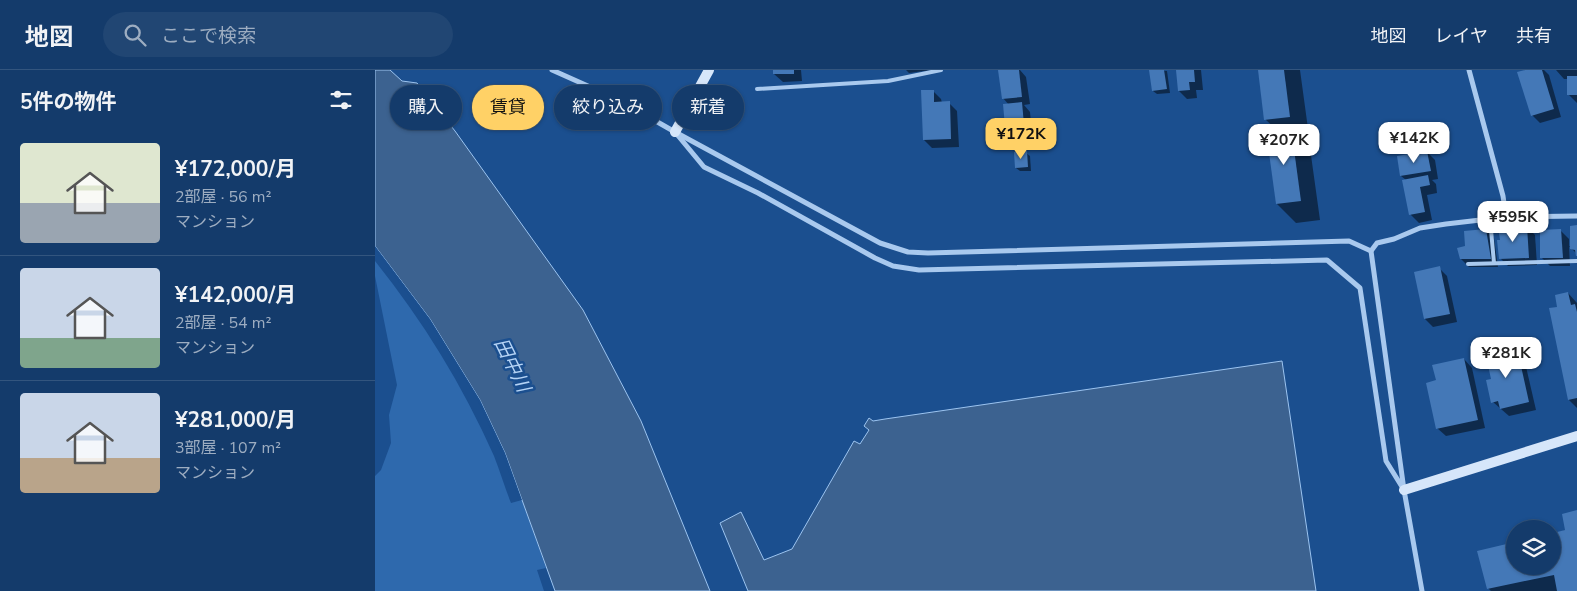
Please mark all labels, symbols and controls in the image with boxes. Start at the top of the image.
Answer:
search box [103,12,453,57]
text: 地図 [25,21,73,53]
icon: search [121,21,149,49]
text: ここで検索 [161,23,256,49]
text: 地図 [1371,24,1407,48]
text: レイヤ [1435,24,1488,48]
text: 共有 [1516,24,1552,48]
chip: 購入 [390,85,462,130]
chip: 賃貸 [472,85,544,130]
chip: 絞り込み [554,85,662,130]
chip: 新着 [672,85,744,130]
icon: filters [327,86,355,114]
text: 5件の物件 [20,88,117,116]
pin: ¥172K [986,118,1056,160]
pin: ¥142K [1379,122,1449,164]
text: ¥172K [996,123,1046,145]
pin: ¥207K [1249,124,1319,166]
text: ¥142K [1389,127,1439,149]
text: ¥207K [1259,129,1309,151]
text: ¥172,000/月 [175,155,296,183]
icon: home [60,163,120,223]
text: 2部屋 · 56 m² [175,186,272,208]
pin: ¥595K [1478,200,1548,243]
text: ¥595K [1488,206,1538,228]
text: マンション [175,211,255,233]
text: ¥142,000/月 [175,281,296,309]
icon: home [60,288,120,348]
text: 2部屋 · 54 m² [175,312,272,334]
water label: 田中川 [488,334,537,398]
pin: ¥281K [1471,336,1541,379]
text: マンション [175,337,255,359]
text: ¥281K [1481,342,1531,364]
text: ¥281,000/月 [175,406,296,434]
icon: home [60,413,120,473]
text: 3部屋 · 107 m² [175,437,281,459]
text: マンション [175,462,255,484]
map controls [1506,520,1561,575]
button: layers [1506,520,1561,575]

